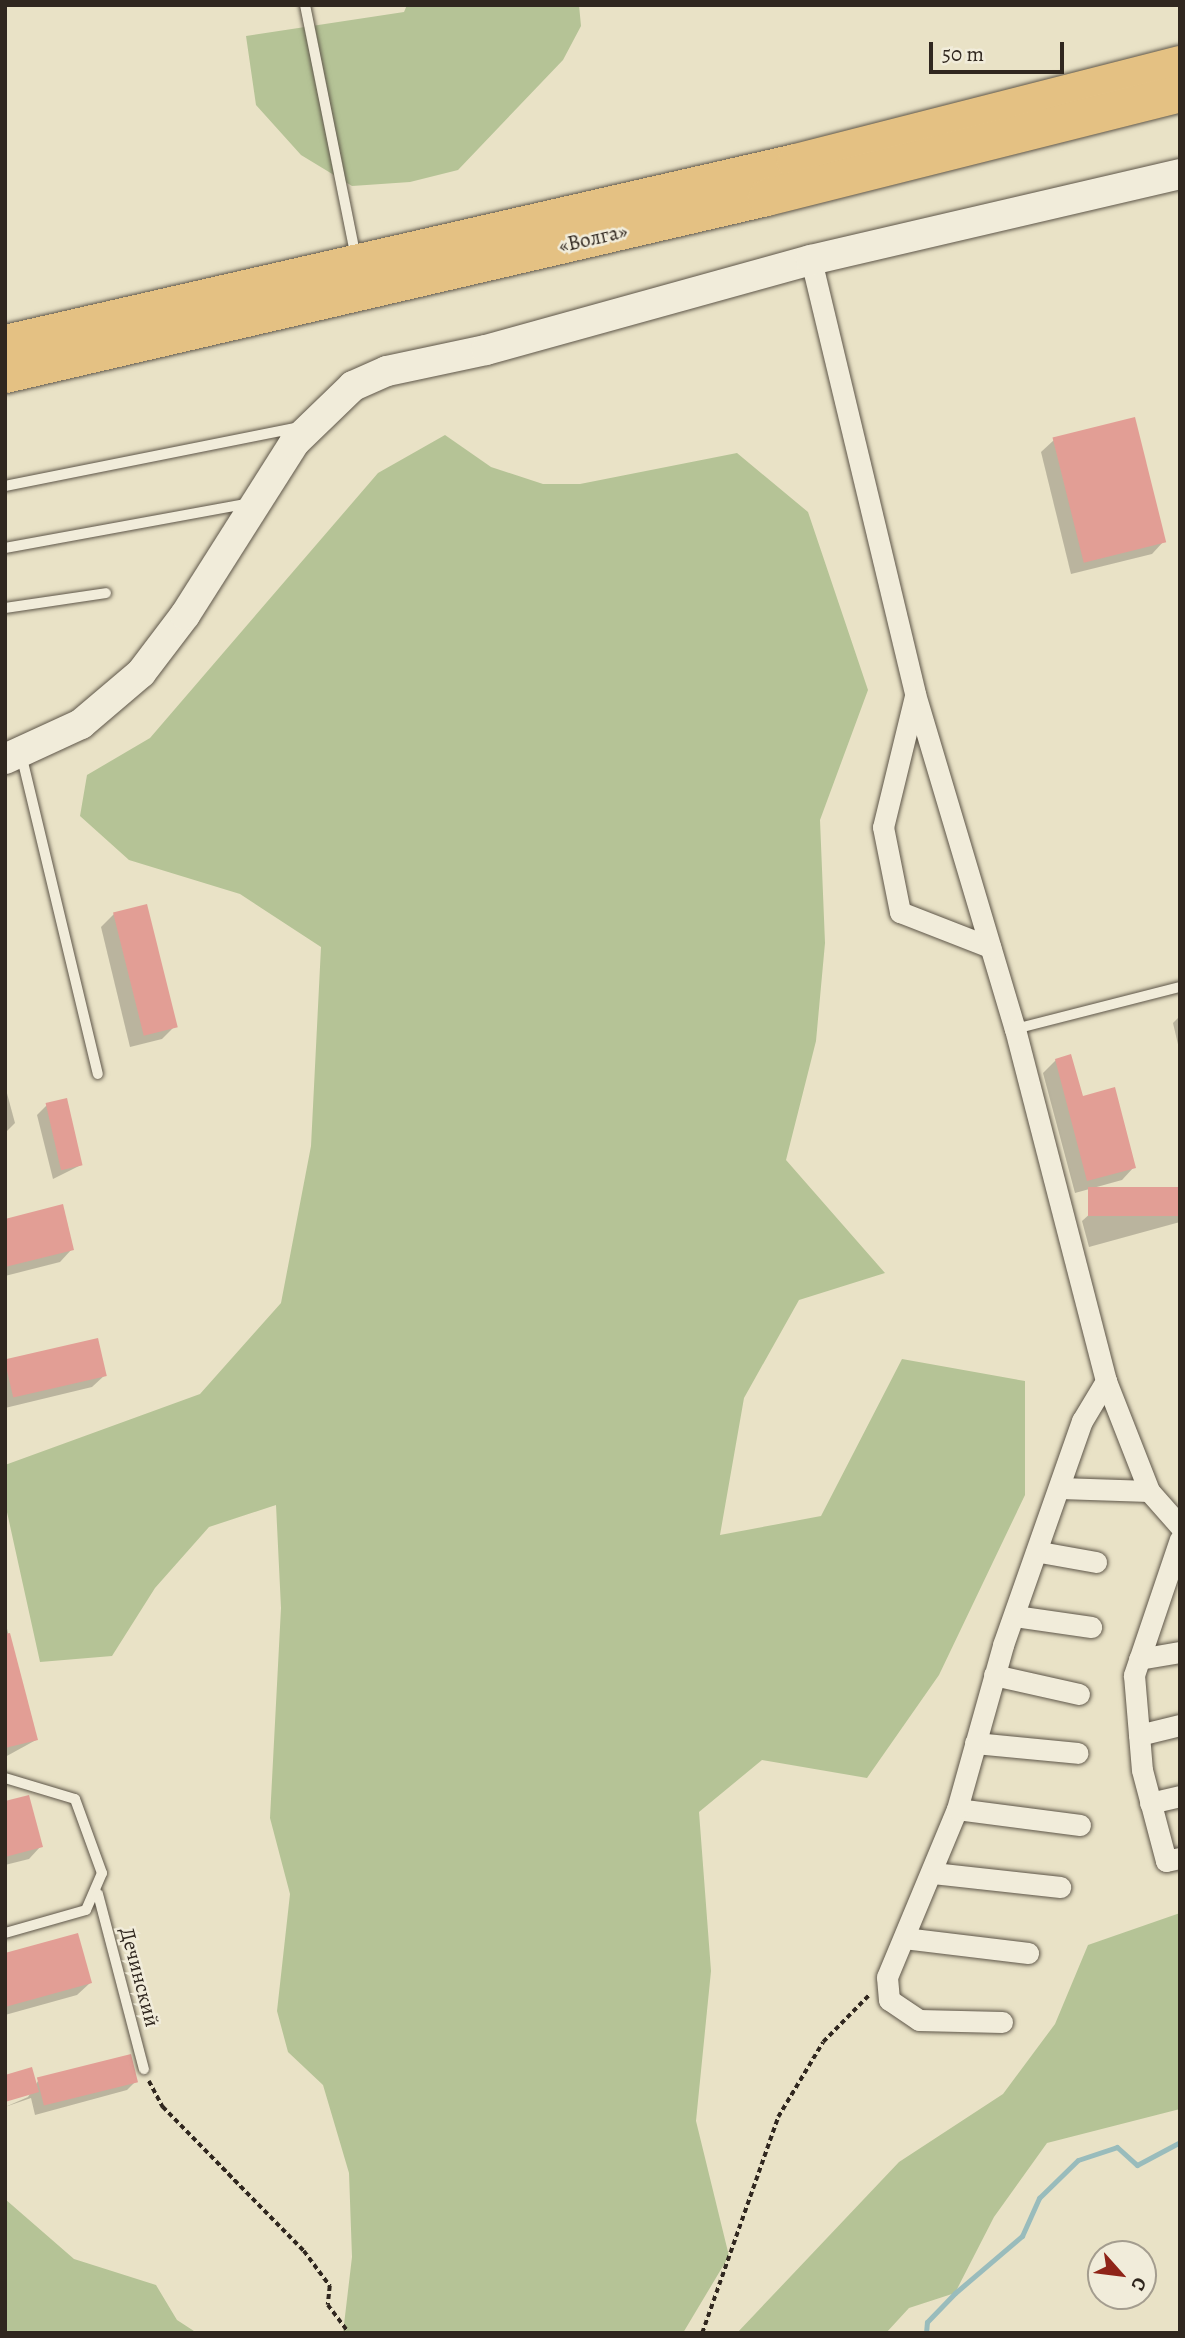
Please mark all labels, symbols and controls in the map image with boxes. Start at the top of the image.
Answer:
scale bar [933,28,1068,72]
text: 50 m [942,40,984,68]
street label: «Волга» [556,218,630,258]
street label: Дечинский [115,1924,165,2030]
north arrow [1087,2240,1157,2310]
text: С [1125,2273,1153,2295]

